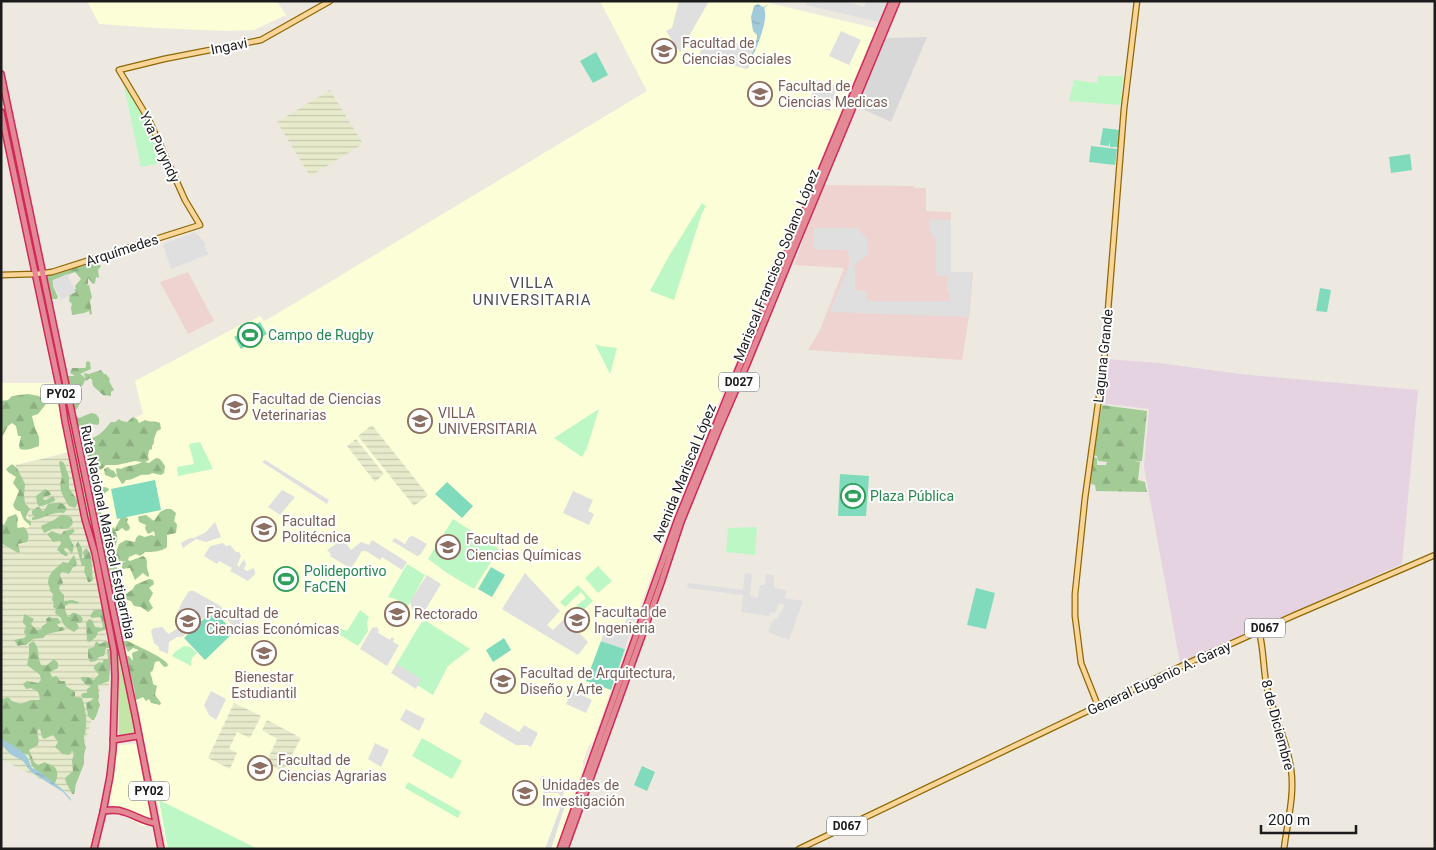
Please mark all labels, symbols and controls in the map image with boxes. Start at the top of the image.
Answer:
street label: Ingavi [209,35,249,57]
place label: Facultad de Ciencias Sociales [682,35,791,67]
school or university icon: Facultad de Ciencias Sociales [651,38,677,64]
place label: Facultad de Ciencias Medicas [778,78,888,110]
school or university icon: Facultad de Ciencias Medicas [747,81,773,107]
street label: Yva Puryndy [137,109,184,185]
street label: Mariscal Francisco Solano López [730,167,822,363]
street label: Arquímedes [84,231,160,269]
district label: VILLA UNIVERSITARIA [473,274,592,309]
street label: Laguna Grande [1090,308,1116,404]
sports icon: Campo de Rugby [237,322,263,348]
place label: Campo de Rugby [268,327,374,343]
road number: D027 [719,372,759,392]
road number: PY02 [41,384,81,404]
place label: Facultad de Ciencias Veterinarias [252,391,381,423]
school or university icon: Facultad de Ciencias Veterinarias [222,394,248,420]
street label: Avenida Mariscal López [649,401,719,545]
place label: VILLA UNIVERSITARIA [438,405,537,437]
school or university icon: VILLA UNIVERSITARIA [407,408,433,434]
street label: Ruta Nacional Mariscal Estigarribia [78,424,138,640]
sports icon: Plaza Pública [840,483,866,509]
place label: Plaza Pública [870,488,954,504]
place label: Facultad Politécnica [282,513,351,545]
school or university icon: Facultad Politécnica [251,516,277,542]
place label: Facultad de Ciencias Químicas [466,531,581,563]
school or university icon: Facultad de Ciencias Químicas [435,534,461,560]
place label: Polideportivo FaCEN [304,563,386,595]
sports icon: Polideportivo FaCEN [273,566,299,592]
school or university icon: Rectorado [384,601,410,627]
place label: Facultad de Ingenieria [594,604,666,636]
place label: Facultad de Ciencias Económicas [206,605,339,637]
place label: Rectorado [414,606,478,622]
school or university icon: Facultad de Ingenieria [564,607,590,633]
school or university icon: Facultad de Ciencias Económicas [175,608,201,634]
road number: D067 [1245,618,1285,638]
street label: General Eugenio A. Garay [1085,638,1234,718]
school or university icon: Bienestar Estudiantil [251,640,277,666]
place label: Facultad de Arquitectura, Diseño y Arte [520,665,675,697]
school or university icon: Facultad de Arquitectura, Diseño y Arte [490,668,516,694]
place label: Bienestar Estudiantil [231,669,297,701]
street label: 8 de Diciembre [1258,678,1298,772]
place label: Facultad de Ciencias Agrarias [278,752,387,784]
school or university icon: Facultad de Ciencias Agrarias [247,755,273,781]
place label: Unidades de Investigación [542,777,625,809]
school or university icon: Unidades de Investigación [512,780,538,806]
road number: PY02 [129,781,169,800]
scale bar [1261,802,1356,834]
text: 200 m [1268,811,1310,829]
road number: D067 [827,816,867,836]

